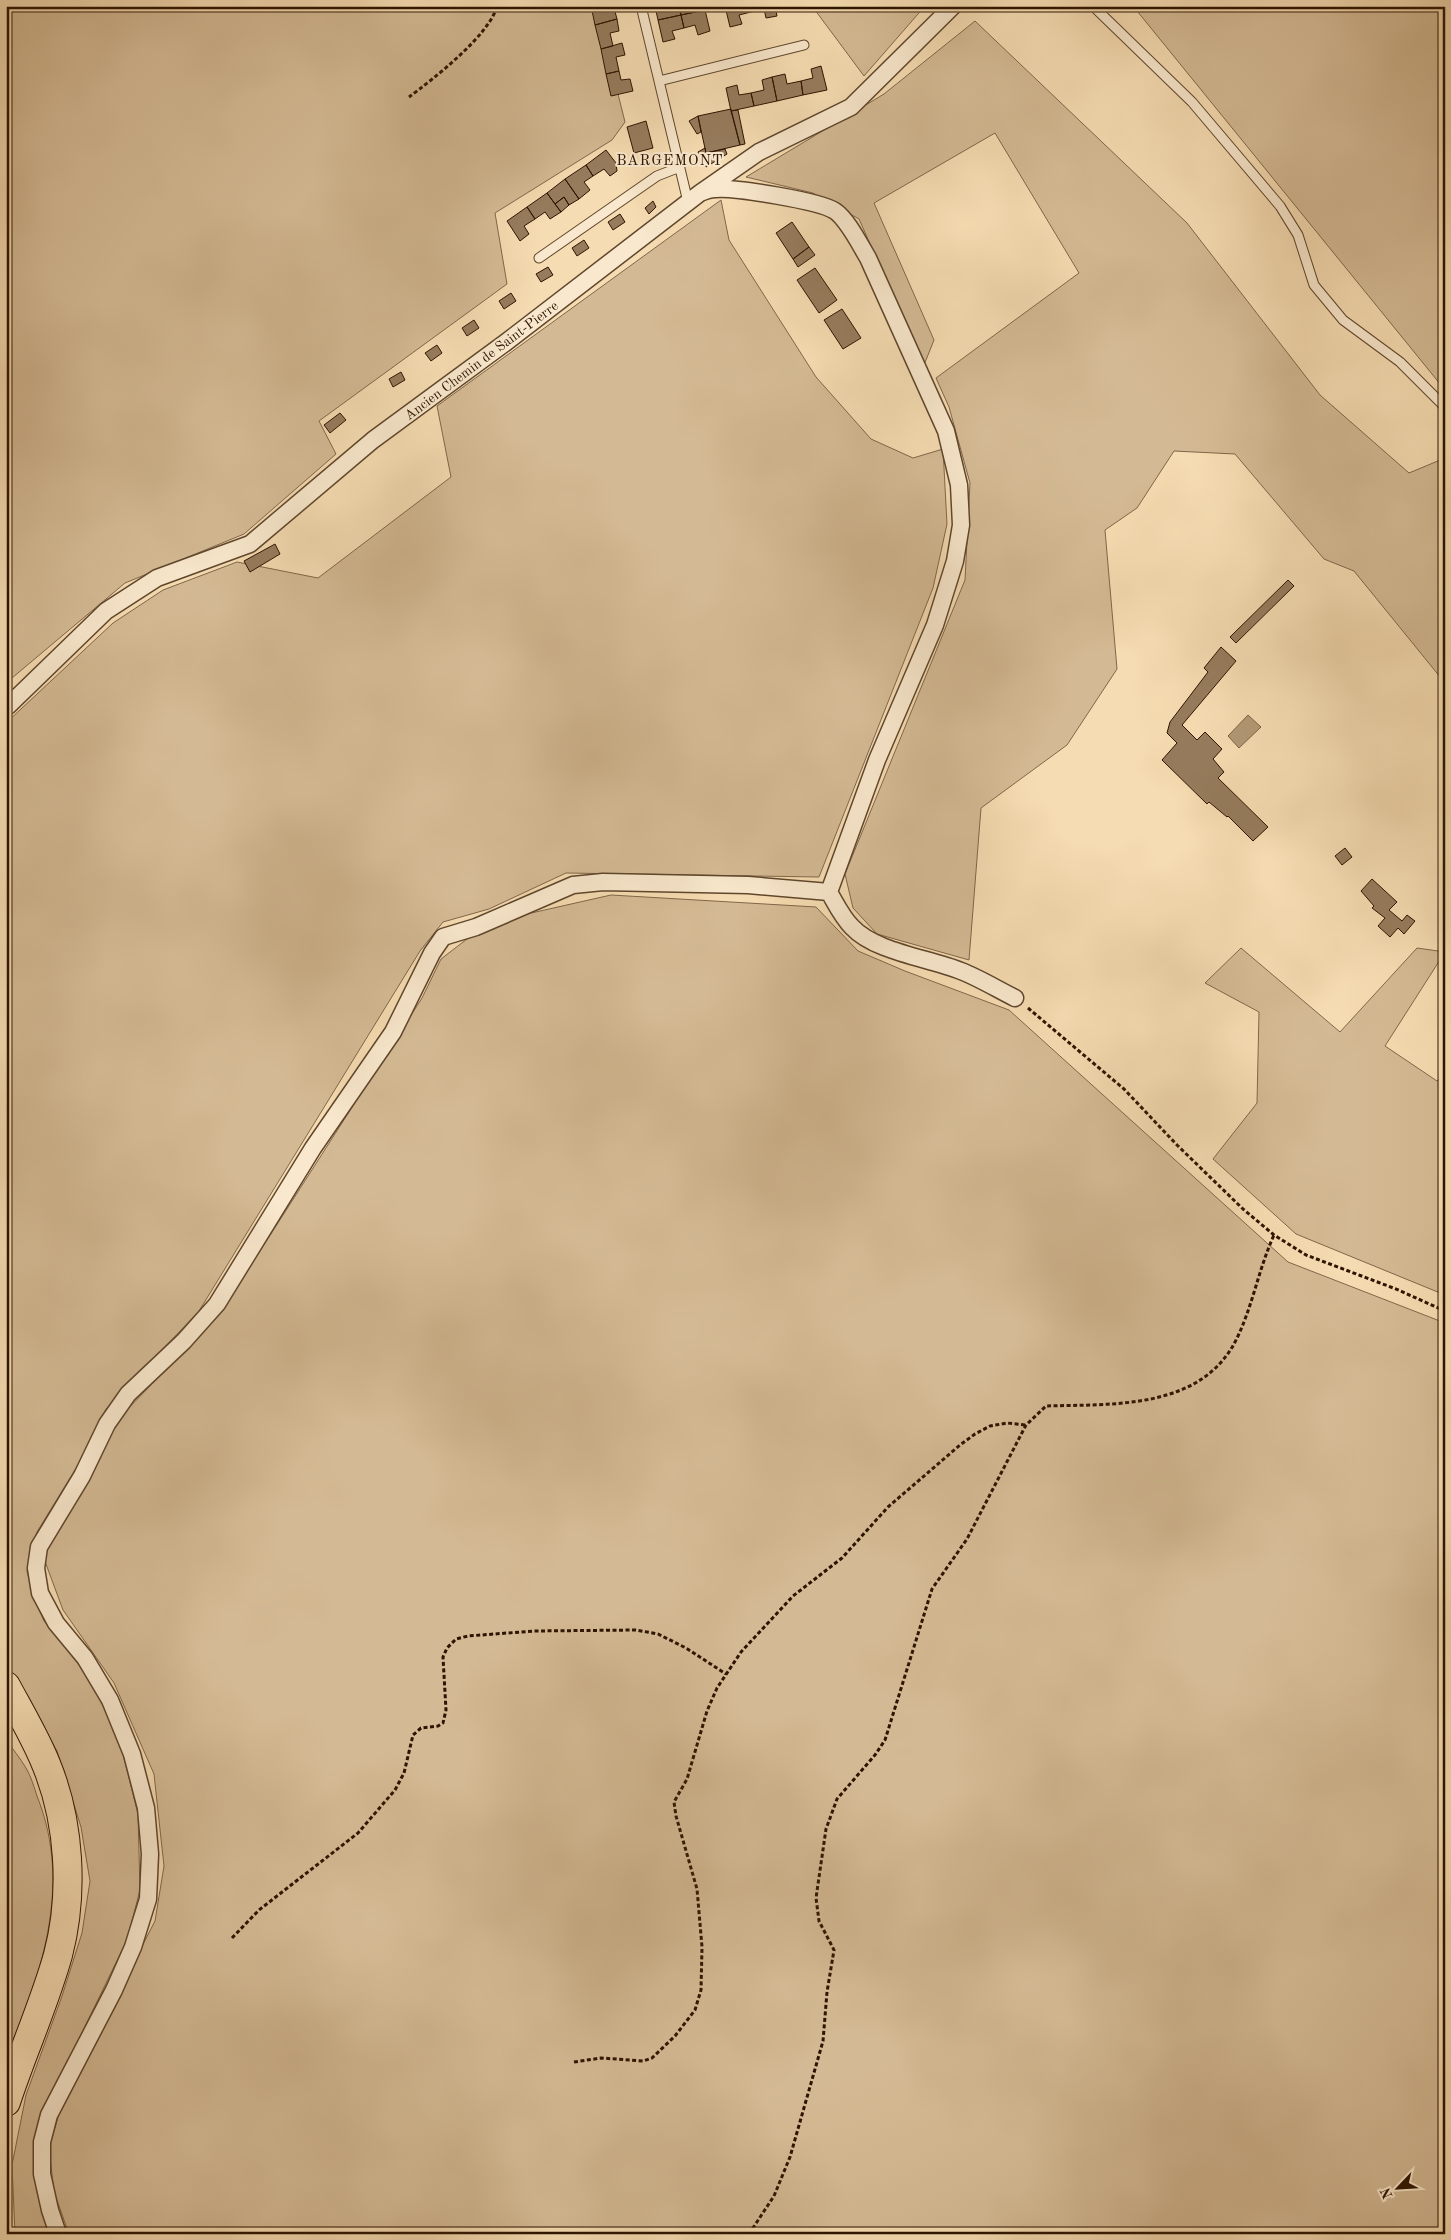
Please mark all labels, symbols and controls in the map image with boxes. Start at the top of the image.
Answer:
district label: BARGEMONT [616,154,724,169]
street label: Ancien Chemin de Saint-Pierre [402,299,561,423]
north arrow [1374,2162,1424,2212]
text: N [1378,2185,1396,2201]

